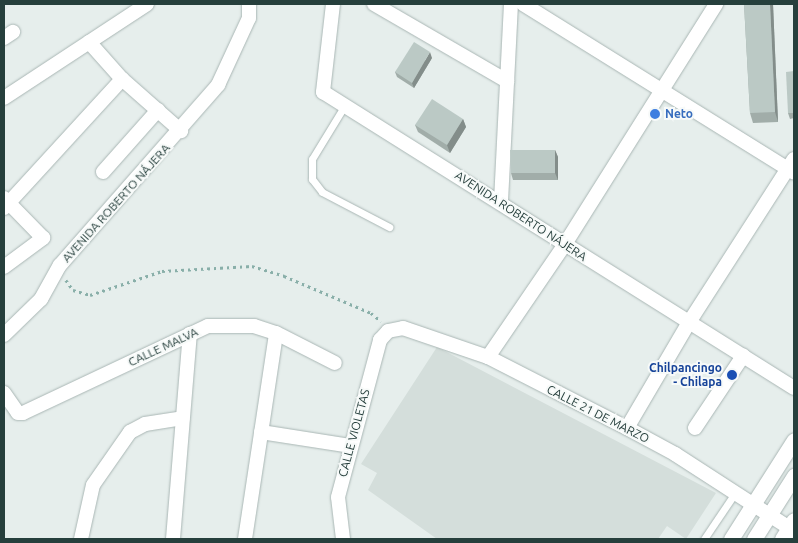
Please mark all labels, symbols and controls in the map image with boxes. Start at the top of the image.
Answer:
place label: Neto [665,107,693,121]
marker: Neto [649,108,661,120]
street label: AVENIDA ROBERTO NÁJERA [59,141,173,265]
street label: AVENIDA ROBERTO NÁJERA [452,168,590,264]
street label: CALLE MALVA [126,325,200,369]
place label: Chilpancingo - Chilapa [649,361,722,389]
marker: Chilpancingo - Chilapa [726,369,738,381]
street label: CALLE 21 DE MARZO [544,382,652,446]
street label: CALLE VIOLETAS [335,388,373,478]

